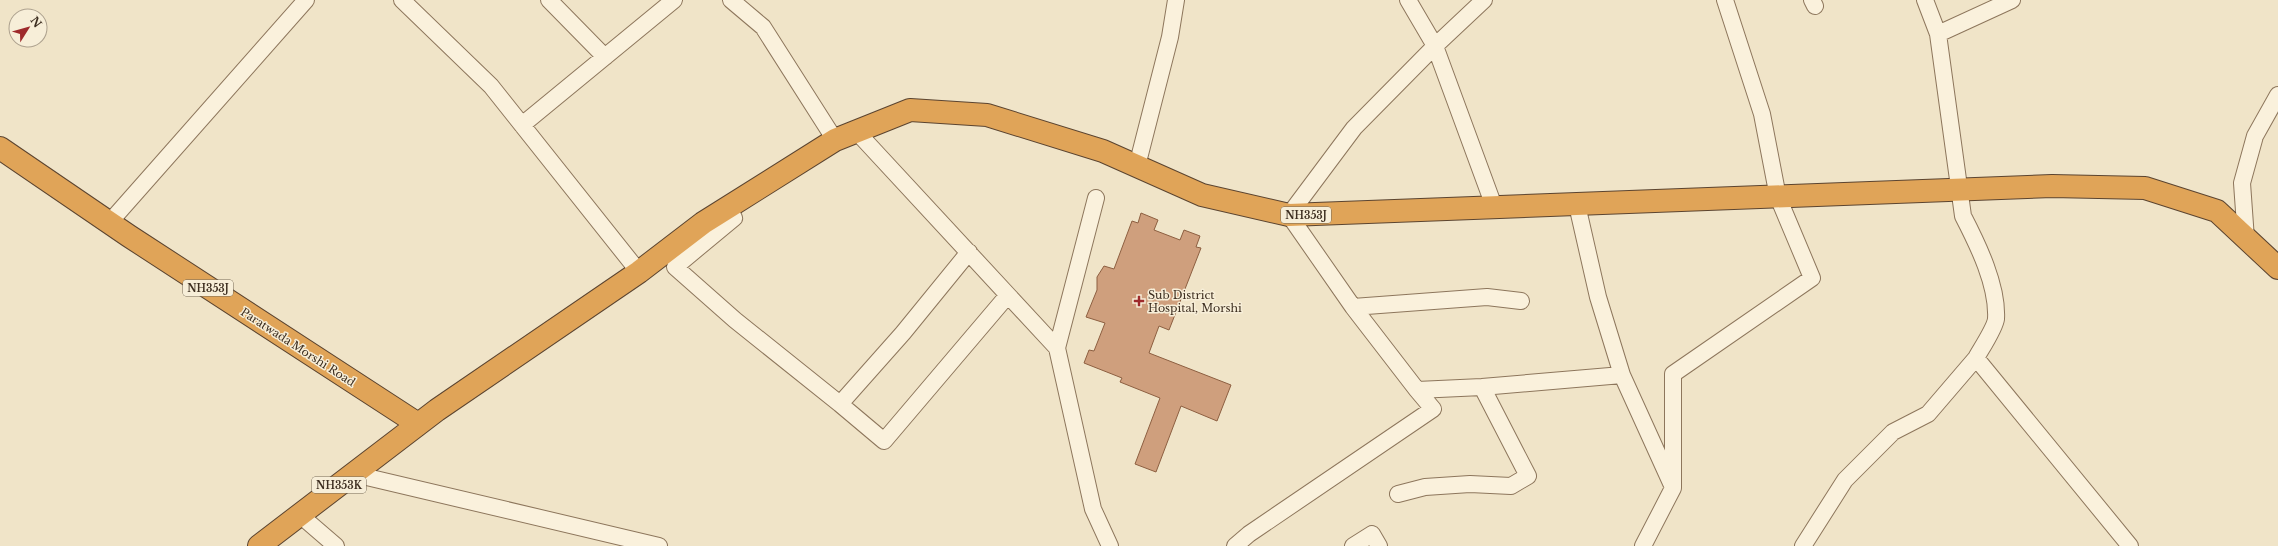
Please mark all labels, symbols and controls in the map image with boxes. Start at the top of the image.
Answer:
north arrow [8,8,48,48]
text: N [27,14,45,31]
road number: NH353J [1281,207,1331,223]
road number: NH353J [183,280,233,296]
place label: Sub District Hospital, Morshi [1148,288,1242,315]
marker: Sub District Hospital, Morshi [1133,295,1145,307]
street label: Paratwada Morshi Road [238,305,358,390]
road number: NH353K [312,477,366,493]

